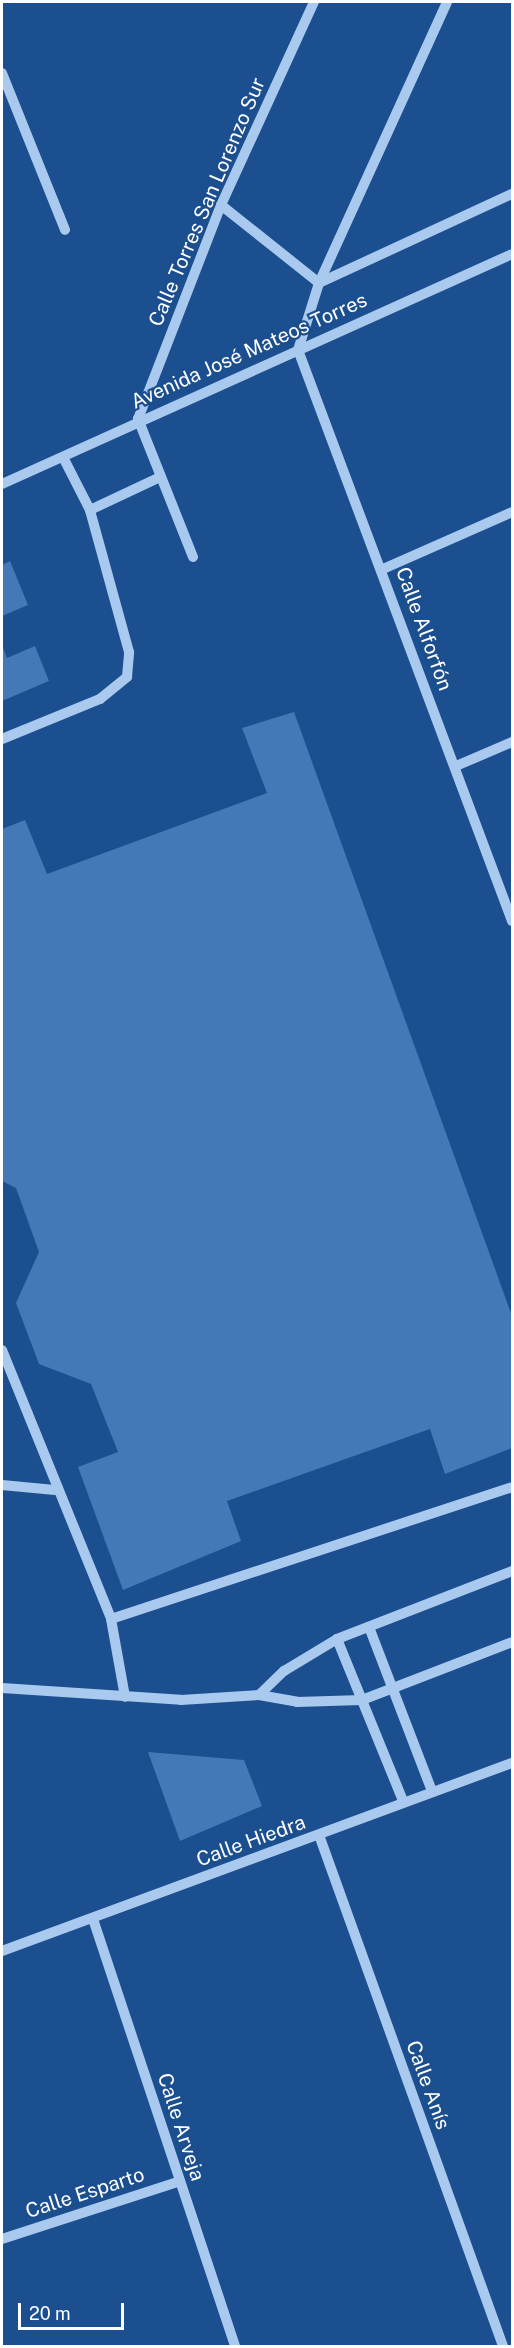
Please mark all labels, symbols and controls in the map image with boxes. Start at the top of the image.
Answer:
street label: Calle Torres San Lorenzo Sur [144,74,270,330]
street label: Avenida José Mateos Torres [127,288,371,414]
street label: Calle Alforfón [391,564,457,694]
street label: Calle Hiedra [193,1810,309,1872]
street label: Calle Anís [401,2037,455,2133]
street label: Calle Arveja [152,2070,210,2184]
street label: Calle Esparto [22,2162,148,2224]
scale bar [21,2291,128,2329]
text: 20 m [29,2303,71,2324]

